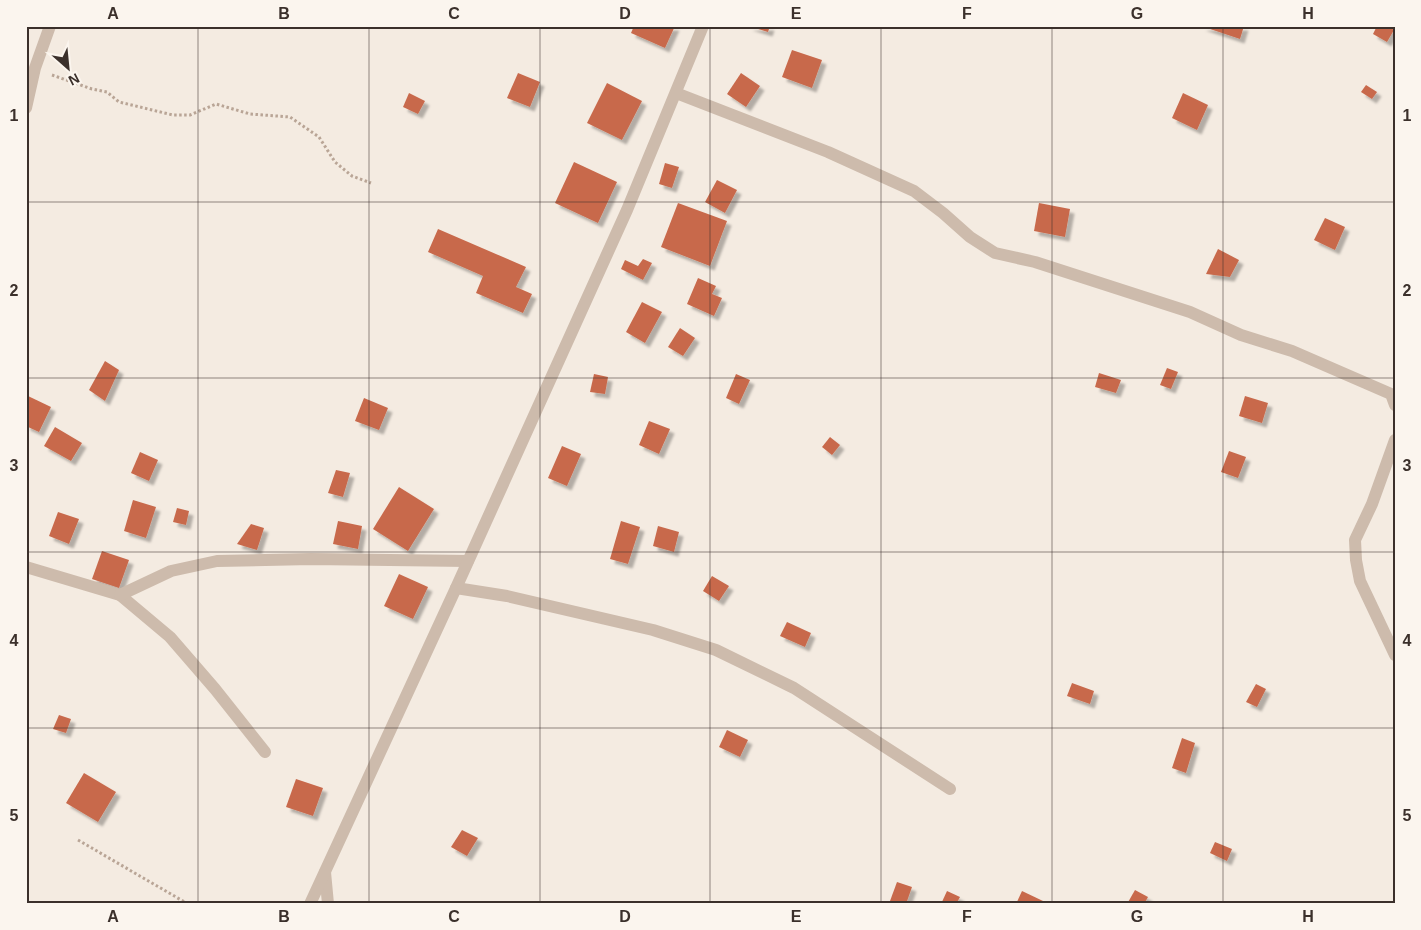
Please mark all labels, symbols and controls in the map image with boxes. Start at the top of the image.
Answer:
text: A [107,5,119,22]
text: B [278,5,290,22]
text: C [448,5,460,22]
text: D [619,5,631,22]
text: E [791,5,802,22]
text: F [962,5,972,22]
text: G [1131,5,1143,22]
text: H [1302,5,1314,22]
north arrow [42,42,92,92]
text: N [66,70,82,89]
text: 1 [10,107,19,124]
text: 1 [1403,107,1412,124]
text: 2 [10,282,19,299]
text: 2 [1403,282,1412,299]
text: 3 [10,457,19,474]
text: 3 [1403,457,1412,474]
text: 4 [10,632,19,649]
text: 4 [1403,632,1412,649]
text: 5 [10,807,19,824]
text: 5 [1403,807,1412,824]
text: A [107,908,119,925]
text: B [278,908,290,925]
text: C [448,908,460,925]
text: D [619,908,631,925]
text: E [791,908,802,925]
text: F [962,908,972,925]
text: G [1131,908,1143,925]
text: H [1302,908,1314,925]

